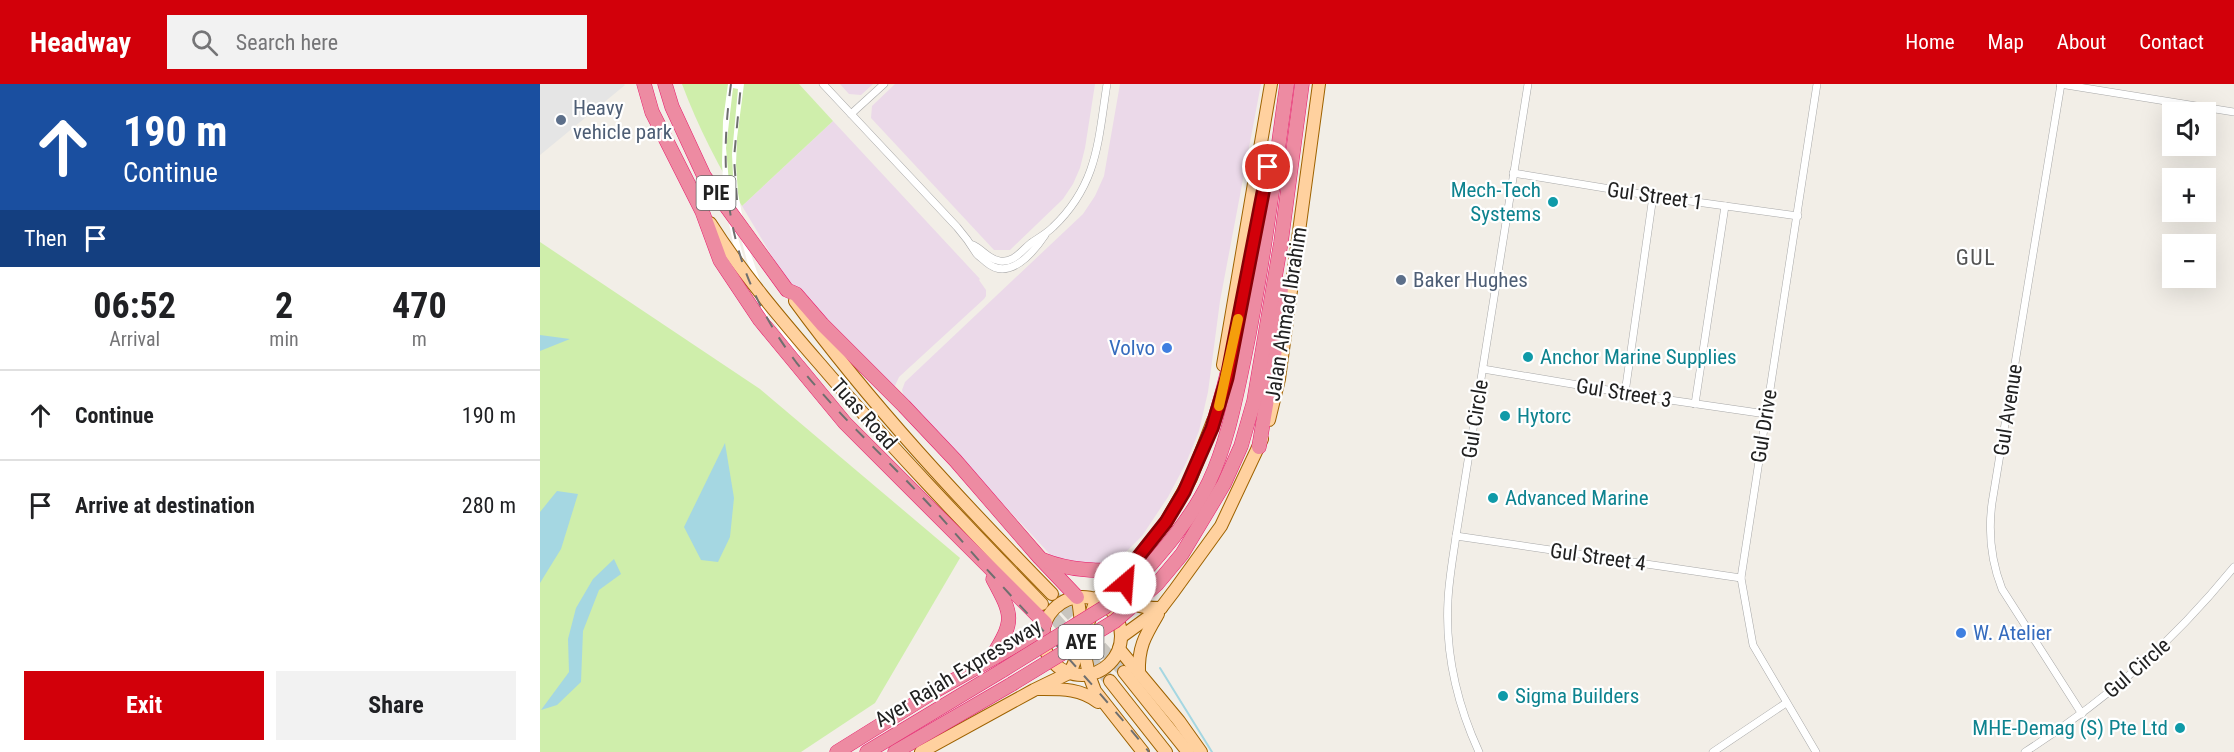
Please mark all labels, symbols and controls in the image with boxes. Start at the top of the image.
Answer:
search box [167,15,587,69]
text: Headway [30,26,131,59]
icon: search [188,26,221,59]
text: Search here [236,30,338,55]
text: Home [1905,30,1955,54]
text: Map [1988,30,2024,54]
text: About [2057,30,2106,54]
text: Contact [2139,30,2204,54]
place label: Heavy vehicle park [573,96,673,144]
map controls [2162,102,2216,288]
button: sound [2162,102,2216,156]
text: 190 m [123,107,228,156]
icon: ahead [24,108,102,186]
marker: Heavy vehicle park [554,113,568,127]
pin [1242,141,1293,192]
icon: arrive [1251,150,1284,183]
text: Continue [123,157,218,189]
button: + [2162,168,2216,222]
road number: PIE [696,176,735,210]
street label: Gul Street 1 [1606,177,1704,215]
place label: Mech-Tech Systems [1451,178,1541,226]
marker: Mech-Tech Systems [1546,195,1560,209]
icon: arrive [79,222,112,255]
street label: Jalan Ahmad Ibrahim [1260,225,1312,403]
text: Then [24,226,67,251]
button: − [2162,234,2216,288]
district label: GUL [1956,245,1996,270]
place label: Baker Hughes [1413,268,1528,292]
marker: Baker Hughes [1394,273,1408,287]
text: 06:52 [93,285,176,327]
text: 2 [275,285,293,327]
text: 470 [392,285,447,327]
text: Arrival [109,327,160,351]
text: min [269,327,299,351]
text: m [412,327,427,351]
place label: Volvo [1109,336,1155,360]
marker: Volvo [1160,341,1174,355]
place label: Anchor Marine Supplies [1540,345,1737,369]
marker: Anchor Marine Supplies [1521,350,1535,364]
street label: Gul Avenue [1989,362,2027,458]
street label: Tuas Road [826,374,902,454]
street label: Gul Street 3 [1574,374,1674,412]
street label: Gul Circle [1457,378,1493,460]
street label: Gul Drive [1746,387,1782,464]
icon: ahead [24,399,57,432]
text: Continue [75,403,154,428]
text: 190 m [462,403,516,428]
place label: Hytorc [1517,404,1571,428]
marker: Hytorc [1498,409,1512,423]
place label: Advanced Marine [1505,486,1649,510]
icon: arrive [24,489,57,522]
marker: Advanced Marine [1486,491,1500,505]
text: Arrive at destination [75,493,255,518]
text: 280 m [462,493,516,518]
street label: Gul Street 4 [1549,538,1647,576]
position arrow [1093,551,1157,615]
street label: Ayer Rajah Expressway [871,614,1046,732]
place label: W. Atelier [1973,621,2052,645]
road number: AYE [1058,625,1104,659]
marker: W. Atelier [1954,626,1968,640]
street label: Gul Circle [2099,633,2175,703]
button: Exit [24,671,264,740]
button: Share [276,671,516,740]
place label: Sigma Builders [1515,684,1639,708]
marker: Sigma Builders [1496,689,1510,703]
place label: MHE-Demag (S) Pte Ltd [1972,716,2168,740]
marker: MHE-Demag (S) Pte Ltd [2173,721,2187,735]

